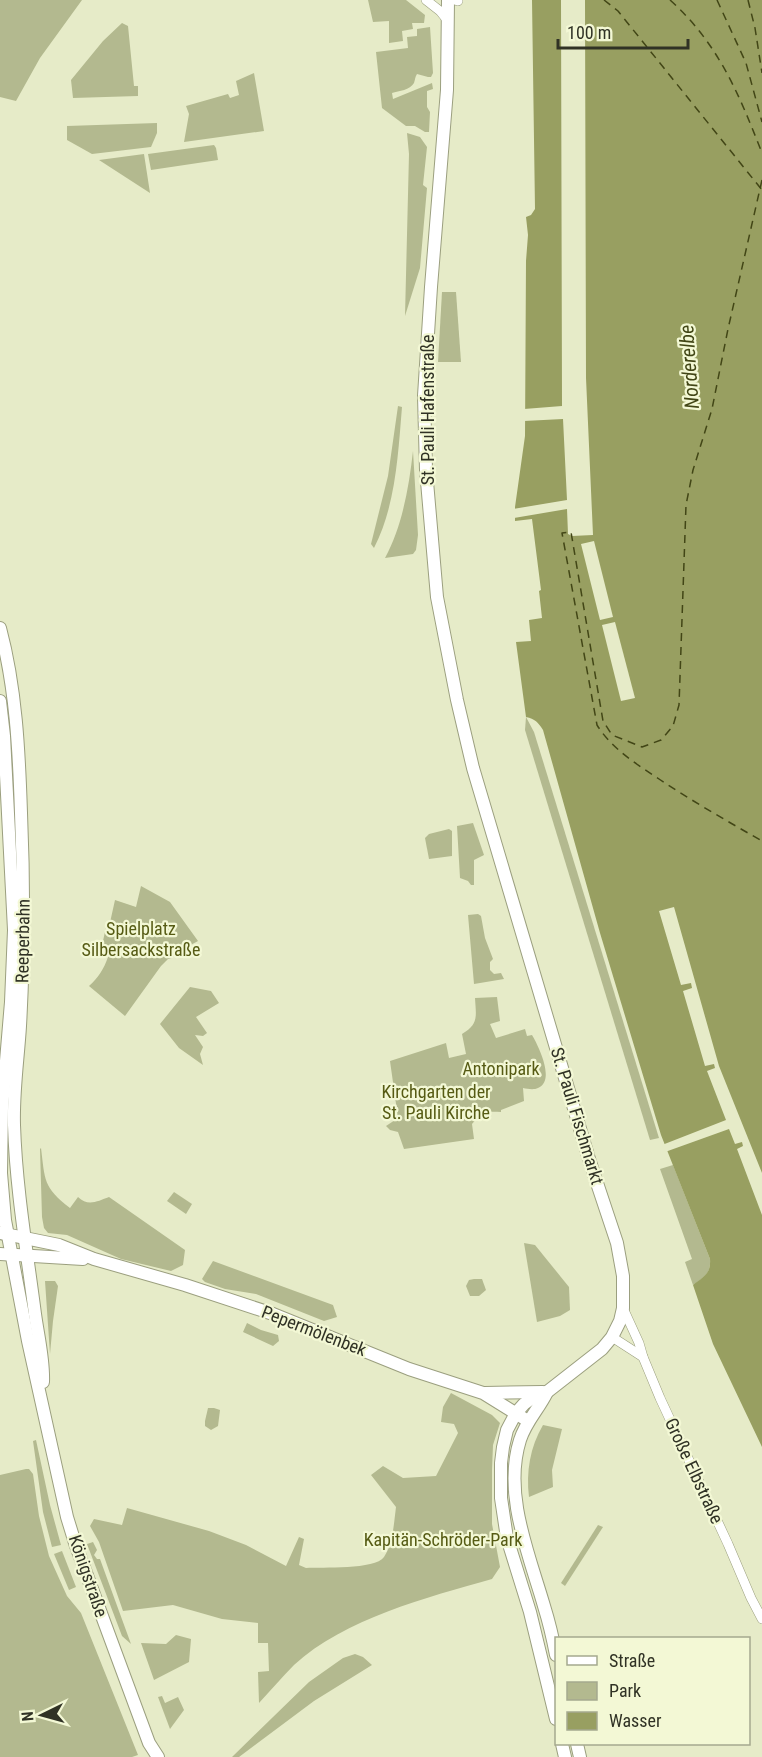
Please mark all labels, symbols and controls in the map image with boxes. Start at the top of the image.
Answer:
scale bar [558,12,688,50]
text: 100 m [567,22,611,43]
water label: Norderelbe [674,324,704,410]
street label: St. Pauli Hafenstraße [417,335,438,485]
street label: Reeperbahn [11,899,34,983]
park label: Spielplatz Silbersackstraße [82,918,200,960]
street label: St. Pauli Fischmarkt [547,1045,608,1187]
park label: Antonipark [462,1058,540,1079]
park label: Kirchgarten der St. Pauli Kirche [381,1081,491,1123]
street label: Pepermölenbek [259,1301,369,1360]
street label: Große Elbstraße [661,1415,728,1527]
park label: Kapitän-Schröder-Park [364,1529,522,1550]
street label: Königstraße [65,1532,112,1620]
legend [555,1637,750,1745]
text: Straße [609,1650,655,1671]
text: Park [609,1680,641,1701]
north arrow [12,1685,72,1745]
text: Wasser [609,1710,662,1731]
text: N [18,1711,37,1722]

